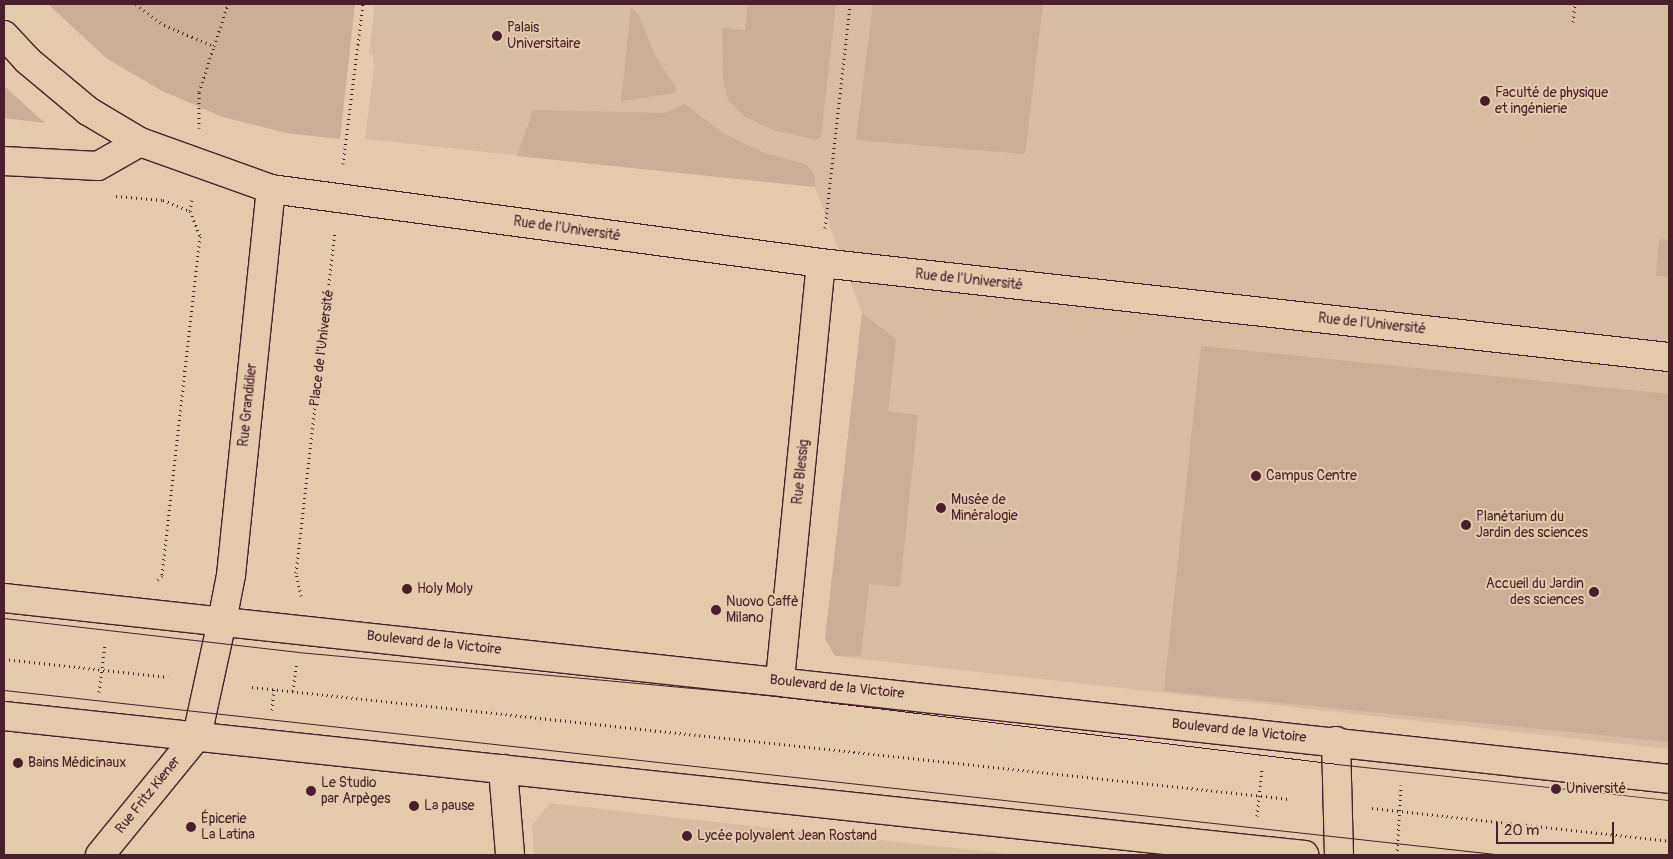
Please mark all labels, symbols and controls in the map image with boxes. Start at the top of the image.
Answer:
place label: Palais Universitaire [507,20,580,52]
marker: Palais Universitaire [491,30,503,42]
place label: Faculté de physique et ingénierie [1495,85,1608,118]
marker: Faculté de physique et ingénierie [1479,95,1491,107]
street label: Rue de l'Université [512,213,622,245]
street label: Rue de l'Université [914,266,1024,294]
street label: Place de l'Université [306,289,338,407]
street label: Rue de l'Université [1317,310,1427,338]
street label: Rue Grandidier [235,362,261,448]
street label: Rue Blessig [789,439,813,505]
place label: Campus Centre [1266,468,1357,484]
marker: Campus Centre [1250,470,1262,482]
place label: Musée de Minéralogie [951,492,1018,524]
marker: Musée de Minéralogie [935,502,947,514]
place label: Planétarium du Jardin des sciences [1476,509,1588,542]
marker: Planétarium du Jardin des sciences [1460,519,1472,531]
place label: Accueil du Jardin des sciences [1486,576,1584,608]
place label: Holy Moly [417,581,473,597]
marker: Holy Moly [401,583,413,595]
marker: Accueil du Jardin des sciences [1588,586,1600,598]
place label: Nuovo Caffè Milano [726,594,799,626]
marker: Nuovo Caffè Milano [710,604,722,616]
street label: Boulevard de la Victoire [366,628,502,658]
street label: Boulevard de la Victoire [769,672,905,702]
street label: Boulevard de la Victoire [1171,716,1307,746]
street label: Rue Fritz Kiener [112,753,184,837]
place label: Bains Médicinaux [28,755,126,771]
marker: Bains Médicinaux [12,757,24,769]
place label: Le Studio par Arpèges [321,775,391,808]
place label: Université [1566,781,1626,797]
marker: Université [1550,783,1562,795]
marker: Le Studio par Arpèges [305,785,317,797]
place label: La pause [424,798,474,814]
marker: La pause [408,800,420,812]
place label: Épicerie La Latina [201,811,255,844]
scale bar [1498,812,1616,844]
marker: Épicerie La Latina [185,821,197,833]
text: 20 m [1504,821,1539,840]
place label: Lycée polyvalent Jean Rostand [697,828,877,844]
marker: Lycée polyvalent Jean Rostand [681,830,693,842]

